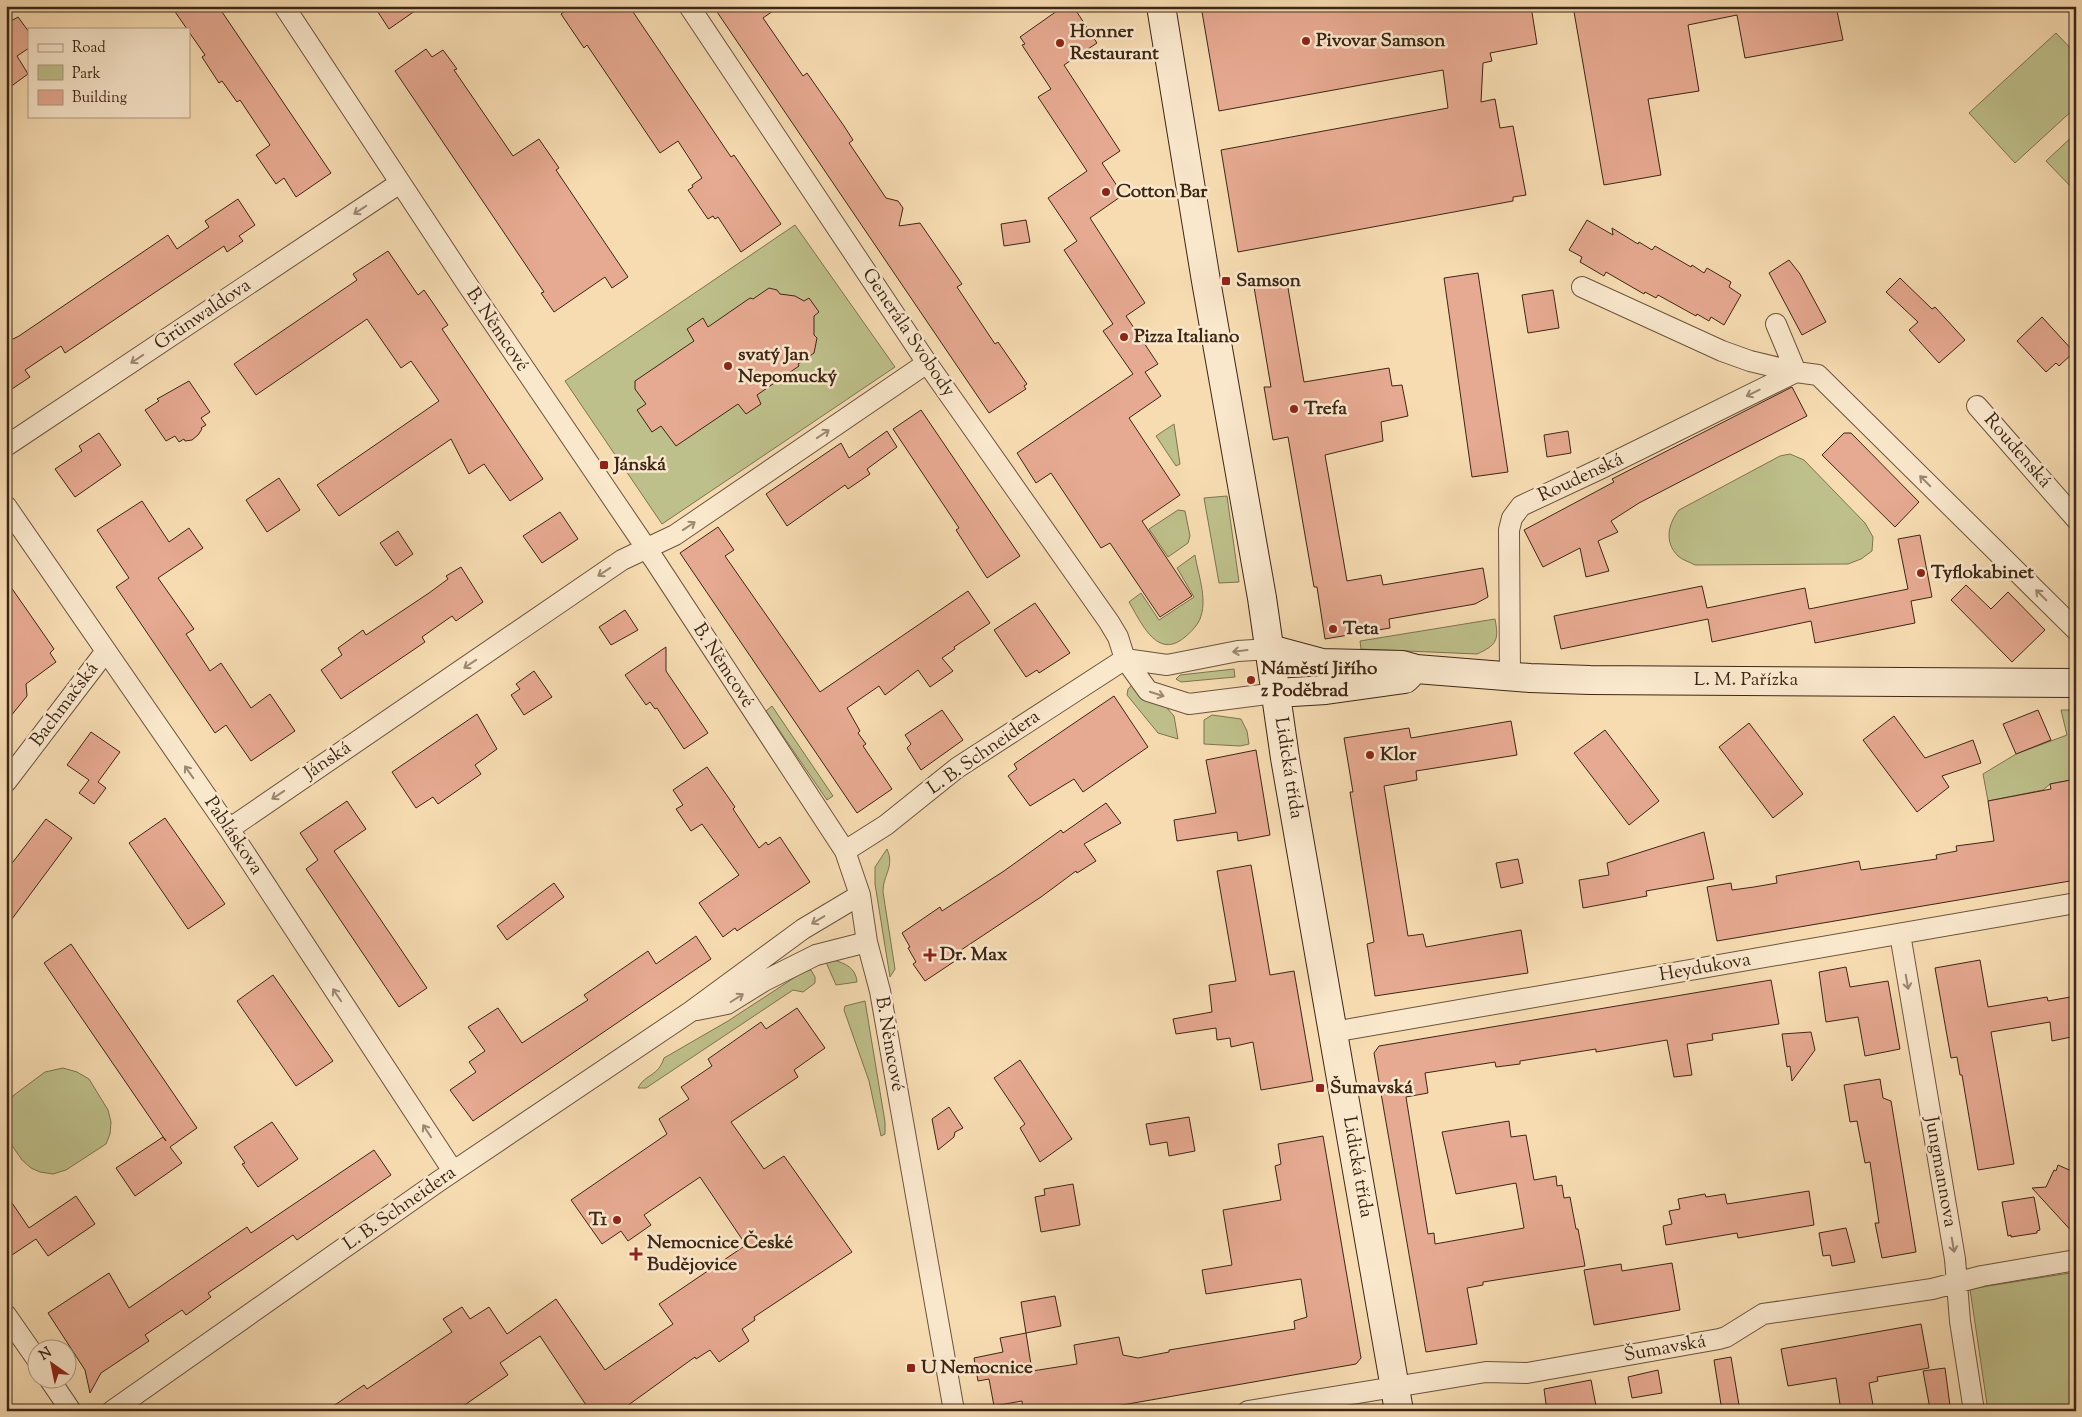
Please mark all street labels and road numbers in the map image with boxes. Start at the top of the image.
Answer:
street label: Generála Svobody [855,263,961,403]
street label: Grünwaldova [149,273,257,357]
street label: B. Němcové [459,283,535,378]
street label: Roudenská [1977,408,2057,495]
street label: Roudenská [1534,446,1628,510]
street label: B. Němcové [685,618,761,714]
street label: Bachmačská [24,657,106,753]
street label: L. M. Pařízka [1694,667,1798,694]
street label: L. B. Schneidera [922,704,1046,802]
street label: Lidická třída [1267,715,1309,821]
street label: Jánská [298,735,357,787]
street label: Pabláskova [197,791,269,881]
street label: Heydukova [1657,947,1753,989]
street label: B. Němcové [867,994,911,1094]
street label: Jungmannova [1917,1113,1963,1230]
street label: Lidická třída [1335,1114,1379,1220]
street label: L. B. Schneidera [338,1160,462,1258]
street label: Šumavská [1622,1328,1708,1370]

